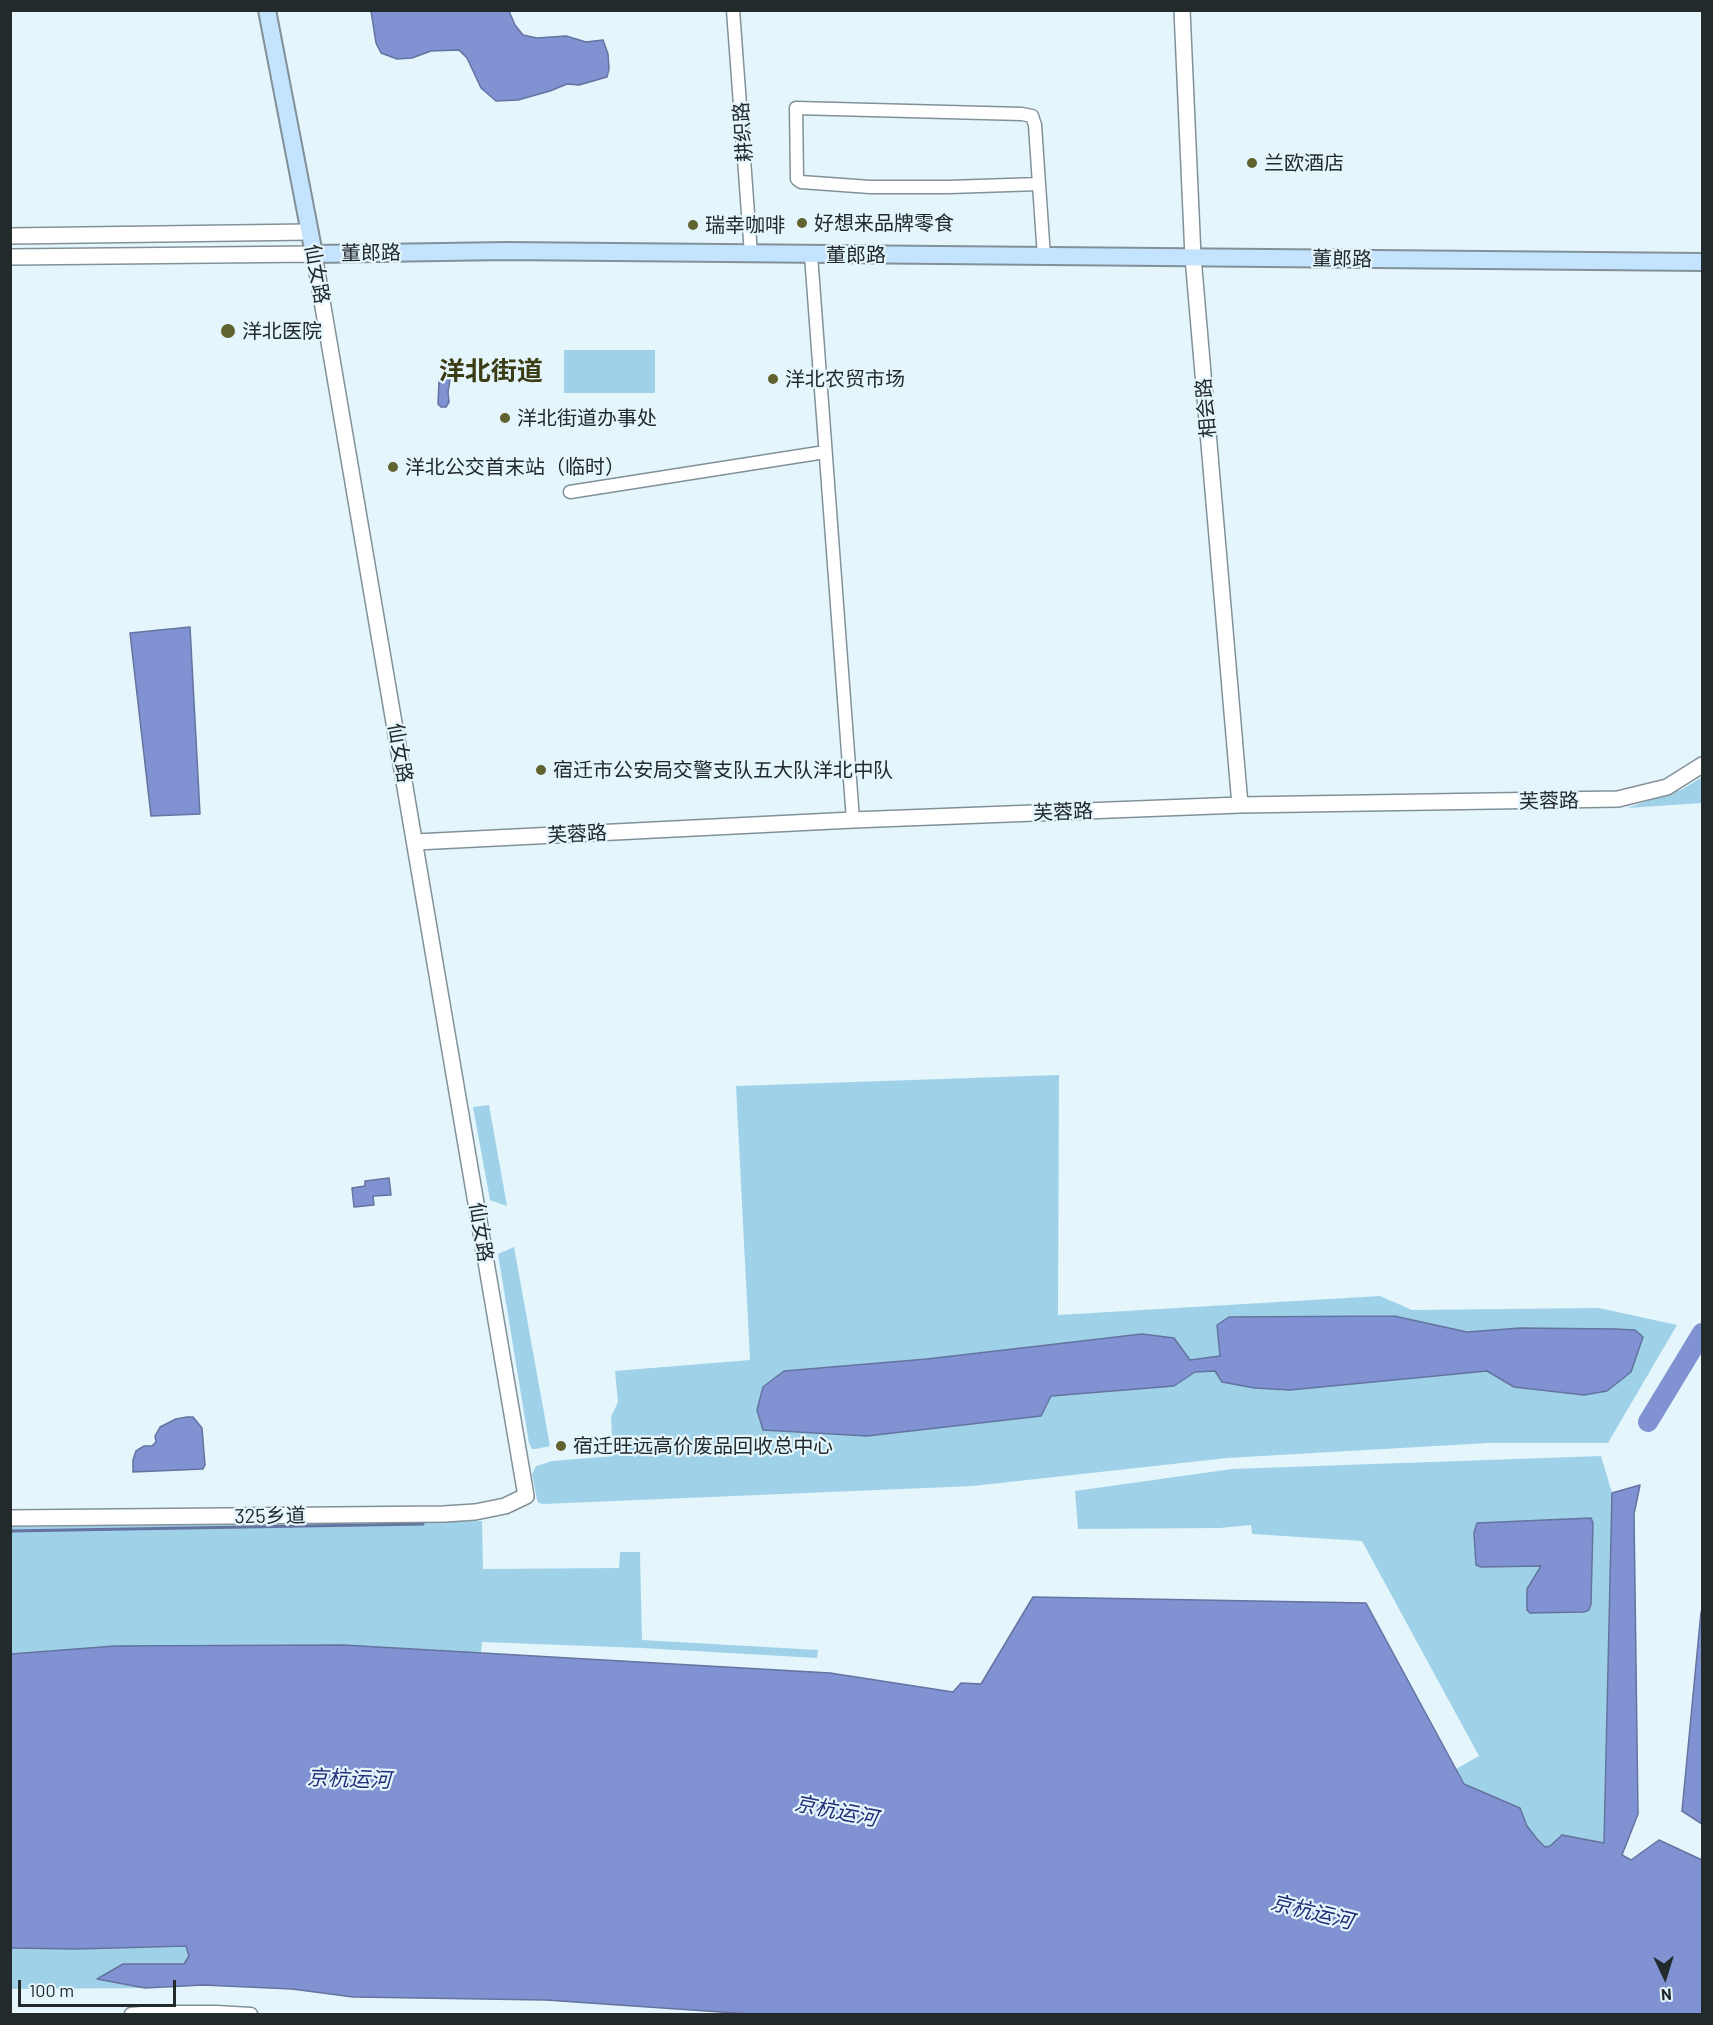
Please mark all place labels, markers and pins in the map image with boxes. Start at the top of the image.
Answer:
place label: 兰欧酒店 [1264,151,1344,175]
marker: 兰欧酒店 [1245,156,1259,170]
place label: 好想来品牌零食 [814,211,954,235]
place label: 瑞幸咖啡 [705,213,785,237]
marker: 好想来品牌零食 [795,216,809,230]
marker: 瑞幸咖啡 [686,218,700,232]
place label: 洋北医院 [242,319,322,343]
marker: 洋北医院 [219,322,237,340]
place label: 洋北农贸市场 [785,367,905,391]
marker: 洋北农贸市场 [766,372,780,386]
place label: 洋北街道办事处 [517,406,657,430]
marker: 洋北街道办事处 [498,411,512,425]
place label: 洋北公交首末站（临时） [405,455,625,479]
marker: 洋北公交首末站（临时） [386,460,400,474]
place label: 宿迁市公安局交警支队五大队洋北中队 [553,758,893,782]
marker: 宿迁市公安局交警支队五大队洋北中队 [534,763,548,777]
place label: 宿迁旺远高价废品回收总中心 [573,1434,833,1458]
marker: 宿迁旺远高价废品回收总中心 [554,1439,568,1453]

